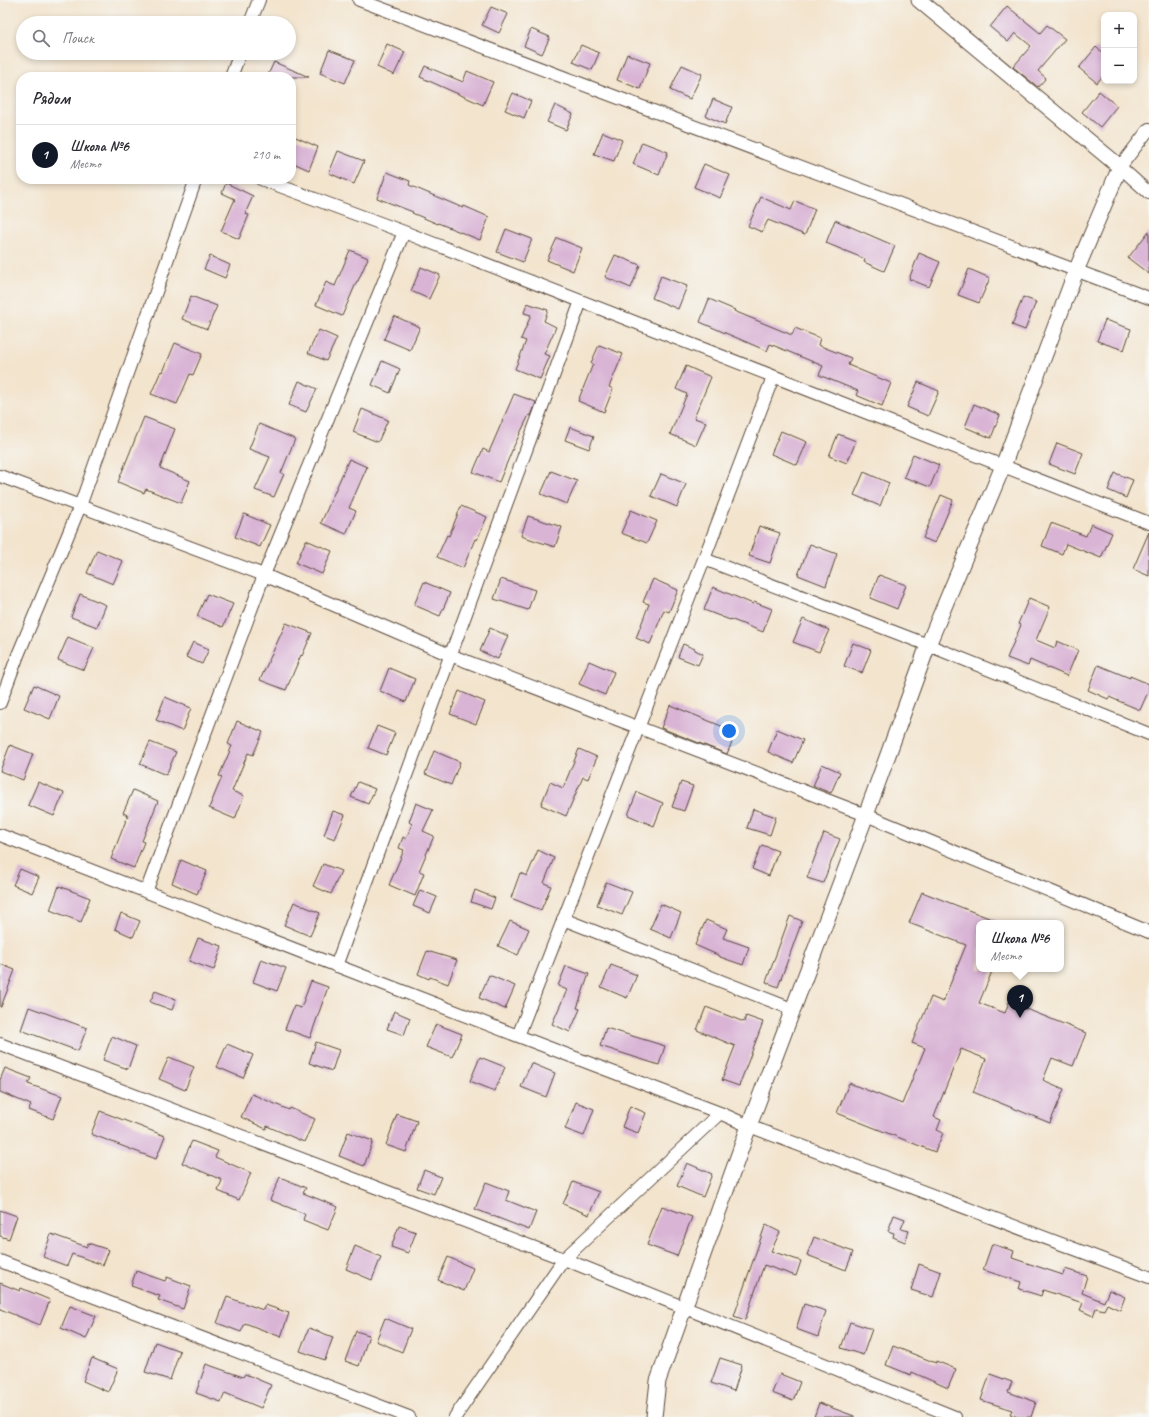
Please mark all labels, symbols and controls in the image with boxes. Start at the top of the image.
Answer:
map controls [1101,12,1137,84]
button: + [1101,12,1137,48]
search box [16,16,296,60]
icon: search [30,27,52,49]
text: Поиск [62,29,94,48]
button: − [1101,48,1137,84]
text: Рядом [32,88,70,109]
text: Школа №6 [70,137,129,156]
text: 1 [42,147,48,163]
text: 210 m [252,147,280,163]
text: Место [70,156,101,172]
your location [719,721,739,741]
popup [976,920,1064,972]
text: Школа №6 [991,929,1049,948]
text: Место [991,948,1021,964]
pin: 1 [1007,985,1033,1018]

